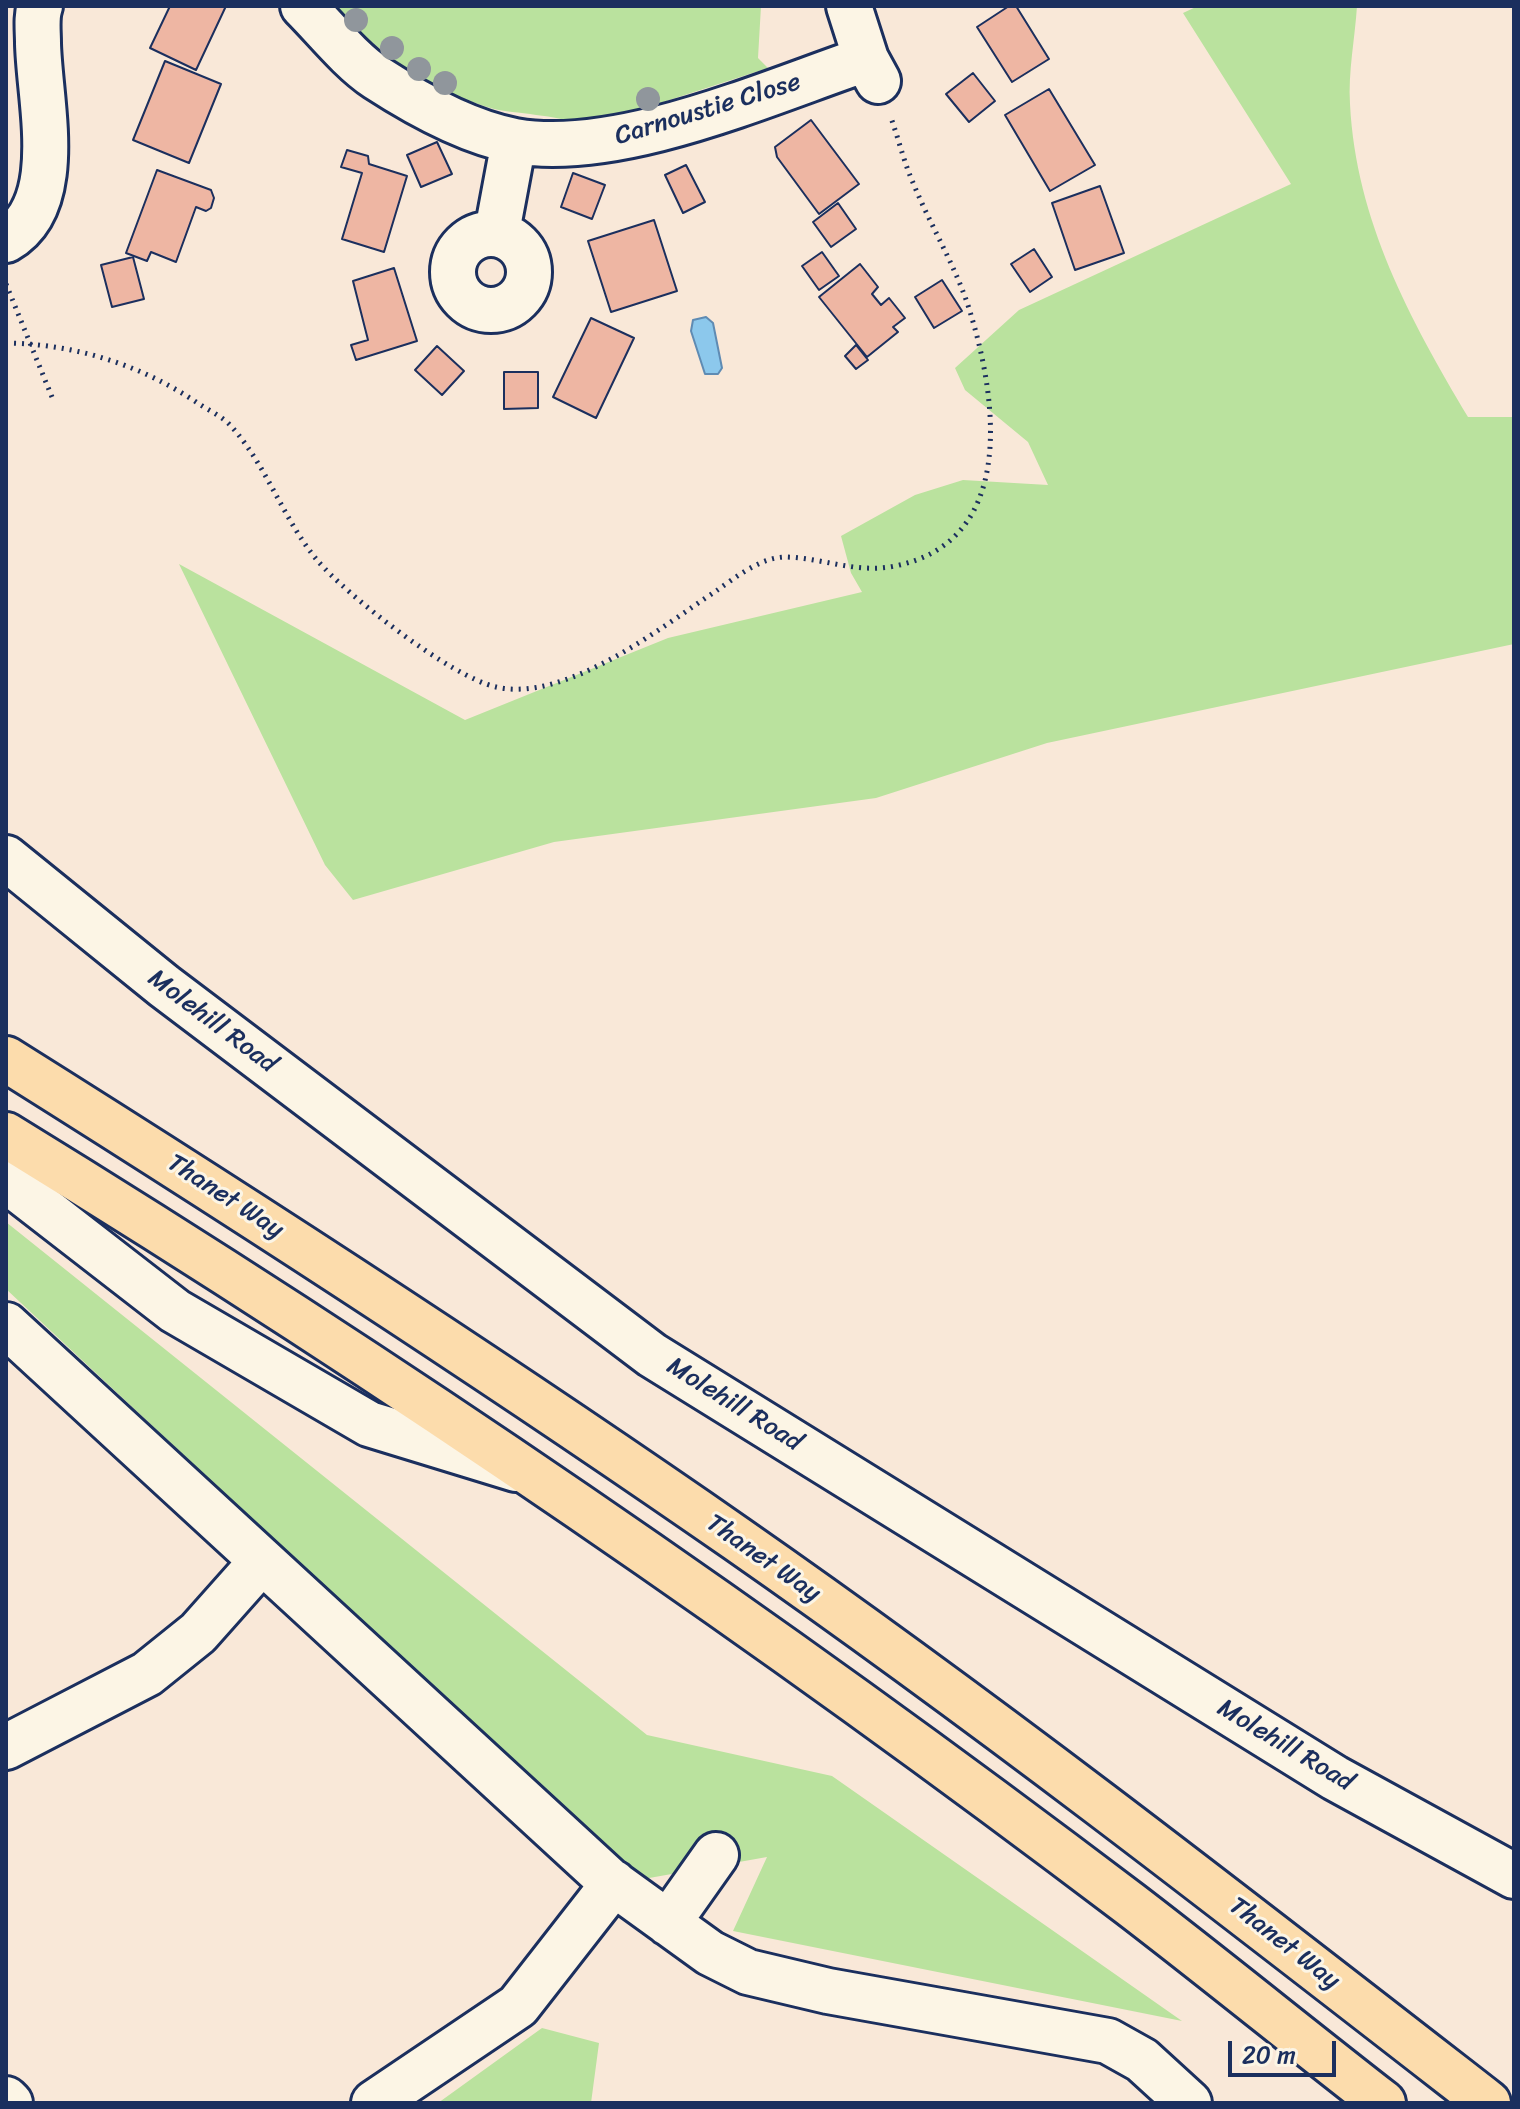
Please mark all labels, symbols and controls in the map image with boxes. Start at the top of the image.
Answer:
street label: Carnoustie Close [611,67,805,153]
street label: Molehill Road [141,963,283,1081]
street label: Thanet Way [161,1148,289,1246]
street label: Molehill Road [661,1351,807,1459]
street label: Thanet Way [700,1508,826,1610]
street label: Molehill Road [1211,1693,1359,1799]
street label: Thanet Way [1222,1891,1346,1997]
scale bar [1232,2025,1340,2075]
text: 20 m [1242,2034,1296,2076]

